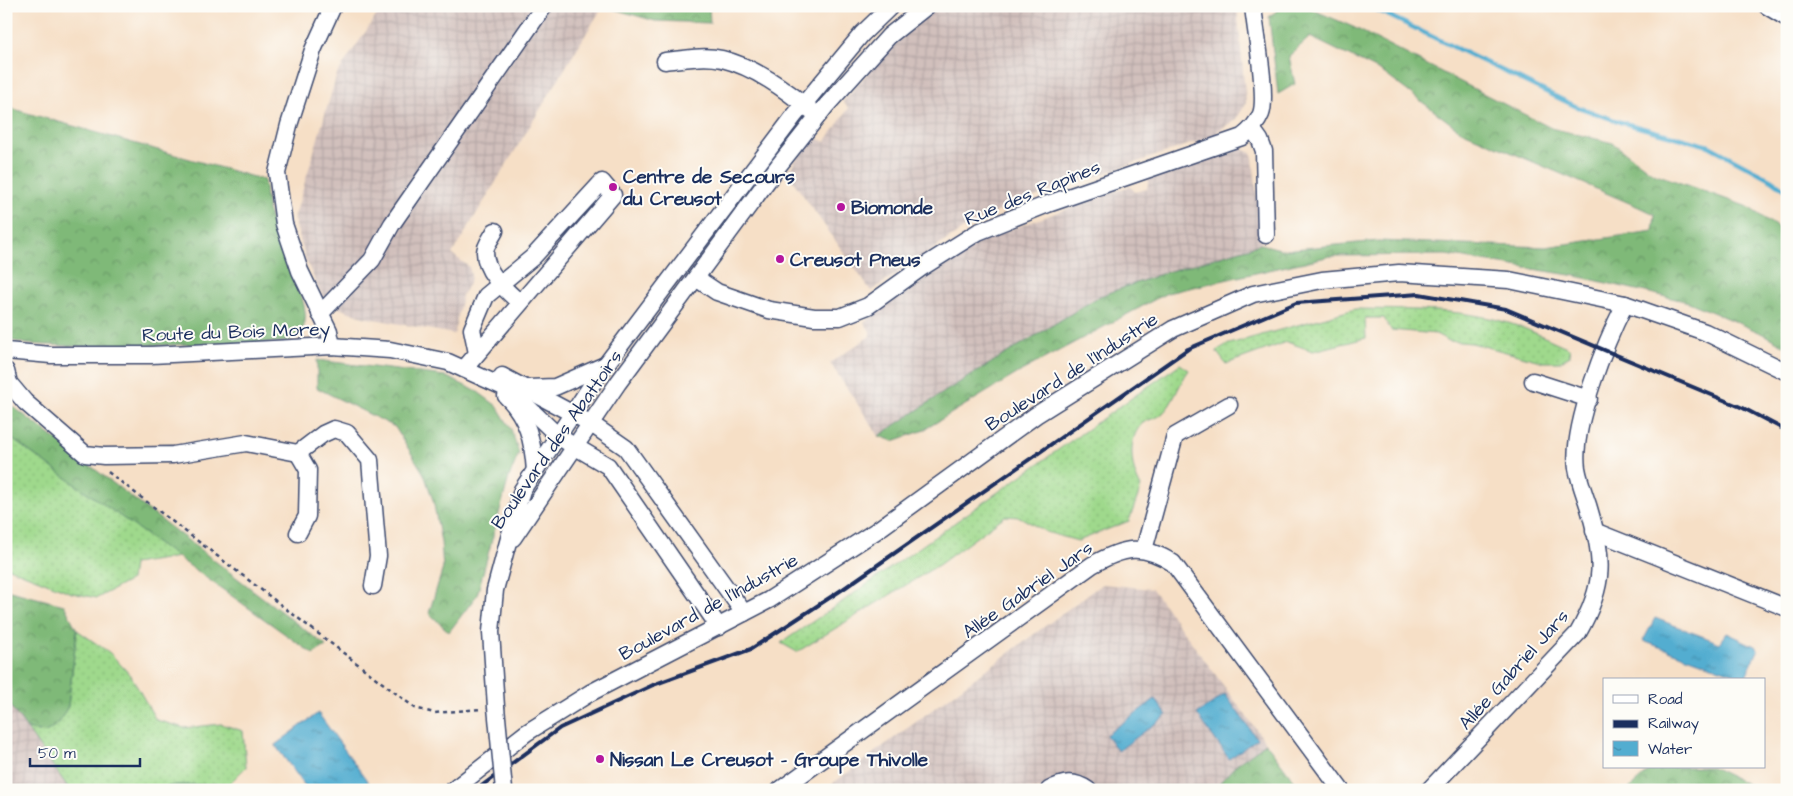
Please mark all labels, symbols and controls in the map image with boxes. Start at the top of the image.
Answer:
street label: Rue des Rapines [961,154,1104,233]
place label: Centre de Secours du Creusot [622,164,795,213]
marker: Centre de Secours du Creusot [607,181,619,193]
place label: Biomonde [851,195,934,222]
marker: Biomonde [835,201,847,213]
place label: Creusot Pneus [790,247,921,274]
marker: Creusot Pneus [774,253,786,265]
street label: Boulevard de l'Industrie [980,306,1163,438]
street label: Route du Bois Morey [142,316,331,350]
street label: Boulevard des Abattoirs [485,345,629,535]
street label: Allée Gabriel Jars [957,535,1099,645]
street label: Boulevard de l'Industrie [614,547,803,668]
street label: Allée Gabriel Jars [1453,604,1576,736]
legend [1603,678,1766,768]
text: Road [1648,689,1683,710]
text: Railway [1648,713,1699,735]
scale bar [30,736,140,768]
text: Water [1648,739,1692,760]
text: 50 m [38,743,76,764]
place label: Nissan Le Creusot - Groupe Thivolle [610,747,929,774]
marker: Nissan Le Creusot - Groupe Thivolle [594,753,606,765]

